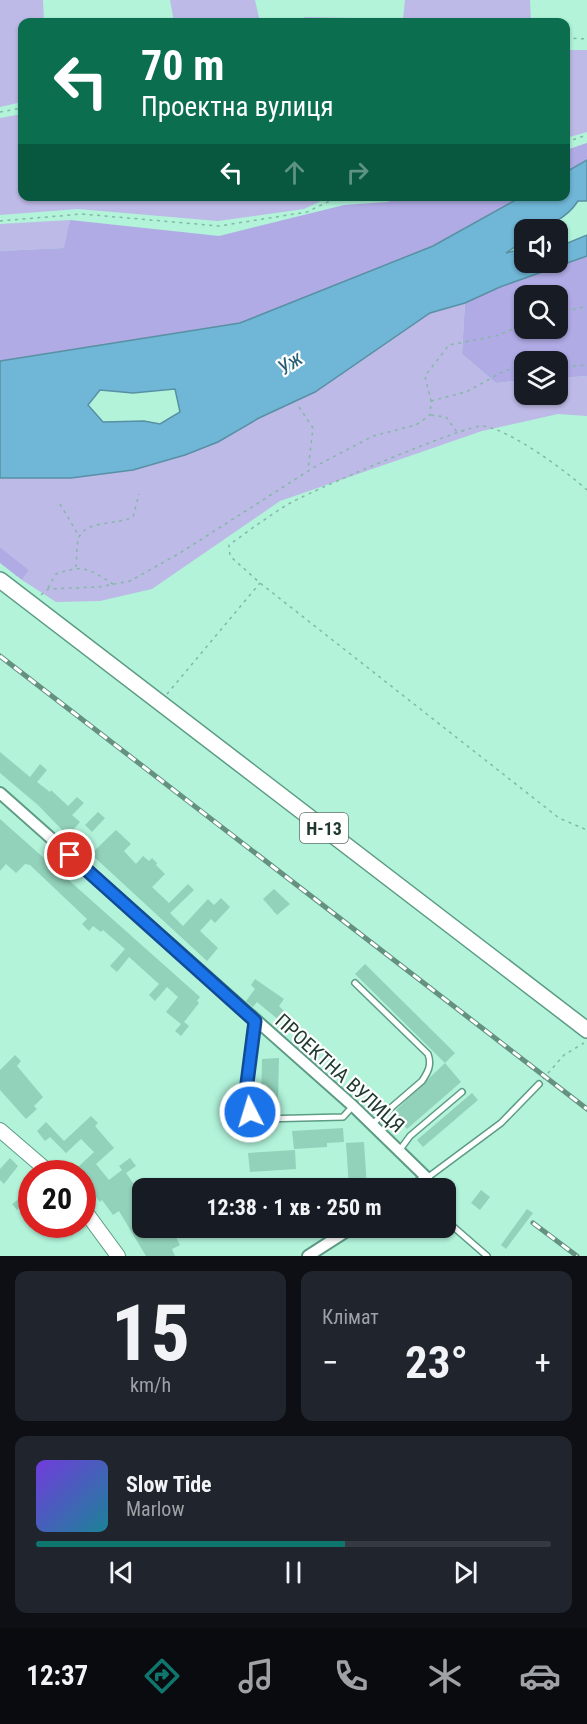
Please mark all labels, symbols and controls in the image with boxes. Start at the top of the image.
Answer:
text: 70 m [141,41,224,90]
icon: left [42,42,120,120]
text: Проектна вулиця [141,91,334,123]
icon: left [215,156,248,189]
icon: ahead [278,156,311,189]
icon: right [341,156,374,189]
map controls [514,219,568,405]
button: sound [514,219,568,273]
button: search [514,285,568,339]
water label: Уж [273,346,307,380]
button: layers [514,351,568,405]
road number: Н-13 [300,813,348,843]
pin [44,829,95,880]
icon: arrive [53,838,86,871]
street label: ПРОЕКТНА ВУЛИЦЯ [270,1009,410,1137]
position arrow [218,1080,282,1144]
speed limit sign: 20 [18,1160,96,1238]
text: 12:38 · 1 хв · 250 m [206,1195,382,1220]
text: 15 [111,1288,190,1379]
text: Клімат [322,1305,379,1329]
text: 23° [405,1336,468,1389]
text: − [322,1343,339,1382]
text: + [535,1343,551,1382]
text: km/h [130,1373,171,1397]
text: Slow Tide [126,1472,212,1497]
text: Marlow [126,1497,184,1521]
icon: previous [105,1556,138,1589]
icon: pause [277,1556,310,1589]
icon: next [449,1556,482,1589]
icon: directions [141,1655,183,1697]
icon: music [235,1655,277,1697]
icon: phone [330,1655,372,1697]
icon: climate [424,1655,466,1697]
icon: car [519,1655,561,1697]
text: 12:37 [26,1660,88,1692]

